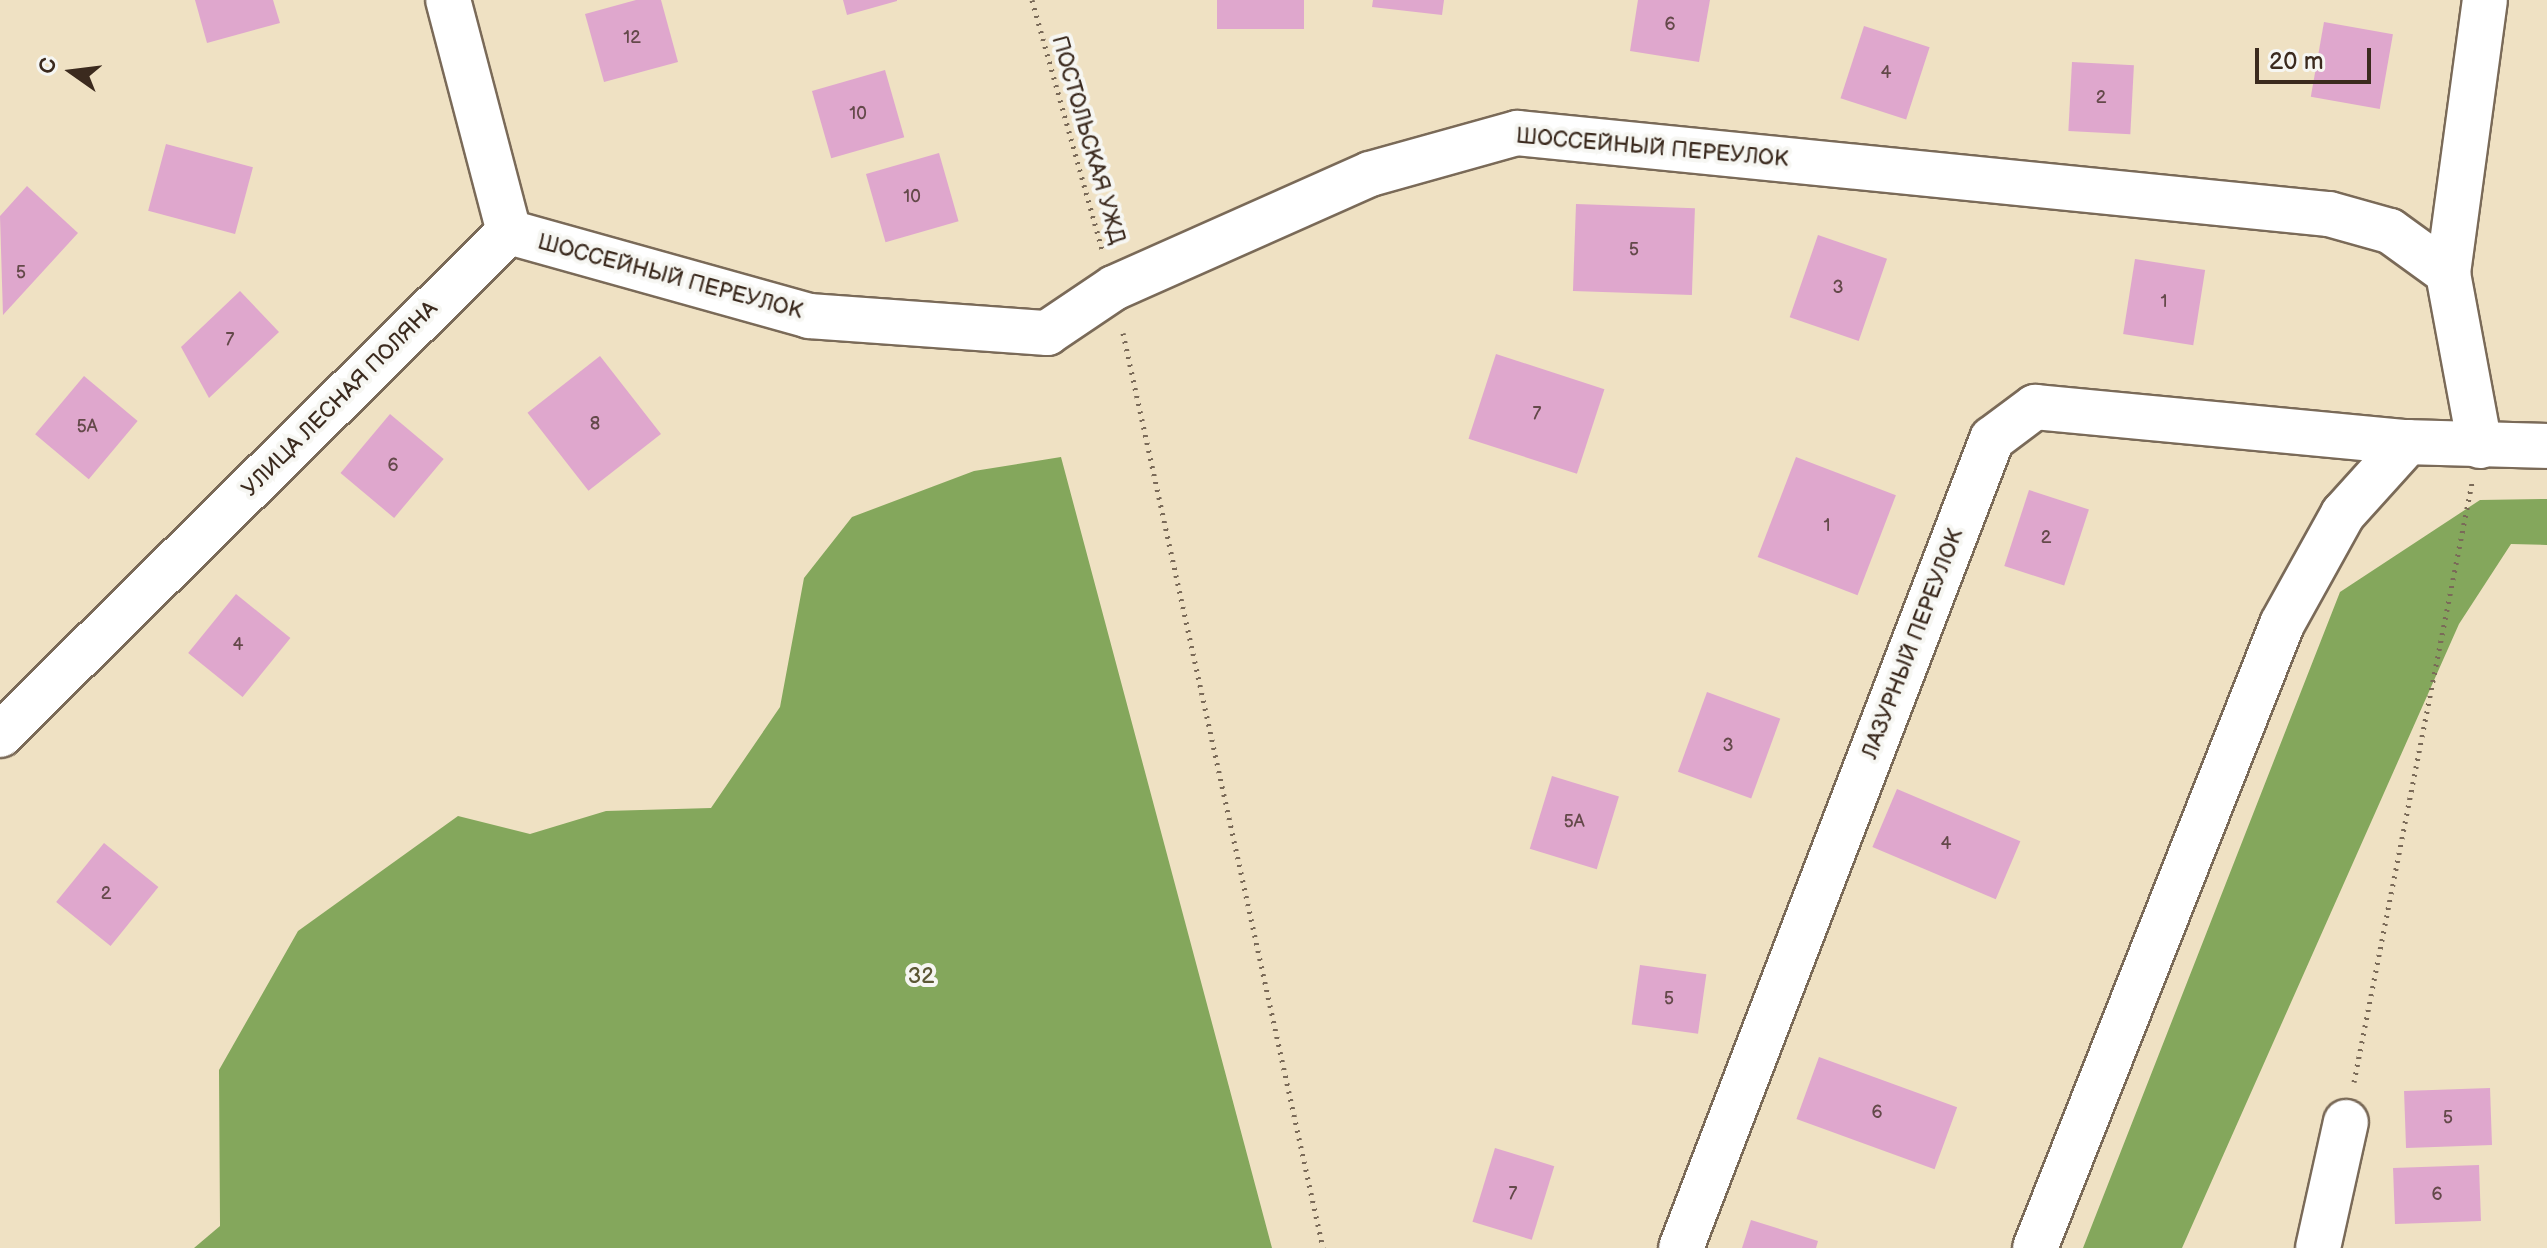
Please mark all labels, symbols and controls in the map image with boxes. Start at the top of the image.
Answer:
house number: 6 [1665,14,1675,36]
house number: 12 [623,27,641,49]
north arrow [32,32,112,112]
scale bar [2259,32,2375,82]
street label: ПОСТОЛЬСКАЯ УЖД [1046,33,1130,247]
text: 20 m [2269,47,2324,76]
text: С [33,55,63,77]
house number: 4 [1881,62,1891,84]
house number: 2 [2096,87,2106,109]
house number: 10 [849,103,867,125]
street label: ШОССЕЙНЫЙ ПЕРЕУЛОК [1515,123,1789,173]
house number: 10 [903,186,921,208]
street label: ШОССЕЙНЫЙ ПЕРЕУЛОК [535,229,805,325]
house number: 5 [1629,239,1639,261]
house number: 5 [16,262,26,284]
house number: 3 [1832,277,1844,299]
house number: 1 [2161,291,2167,313]
street label: УЛИЦА ЛЕСНАЯ ПОЛЯНА [237,296,443,502]
house number: 7 [226,329,234,351]
house number: 7 [1533,403,1541,425]
house number: 8 [590,413,600,435]
house number: 5А [76,416,98,438]
house number: 6 [388,455,398,477]
house number: 1 [1824,515,1830,537]
street label: ЛАЗУРНЫЙ ПЕРЕУЛОК [1857,525,1969,763]
house number: 2 [2041,527,2051,549]
house number: 4 [233,634,243,656]
house number: 3 [1722,735,1734,757]
house number: 5А [1563,811,1585,833]
house number: 4 [1941,833,1951,855]
house number: 2 [101,883,111,905]
park label: 32 [908,964,934,990]
house number: 5 [1664,988,1674,1010]
house number: 6 [1872,1102,1882,1124]
house number: 5 [2443,1107,2453,1129]
house number: 7 [1509,1183,1517,1205]
house number: 6 [2432,1184,2442,1206]

